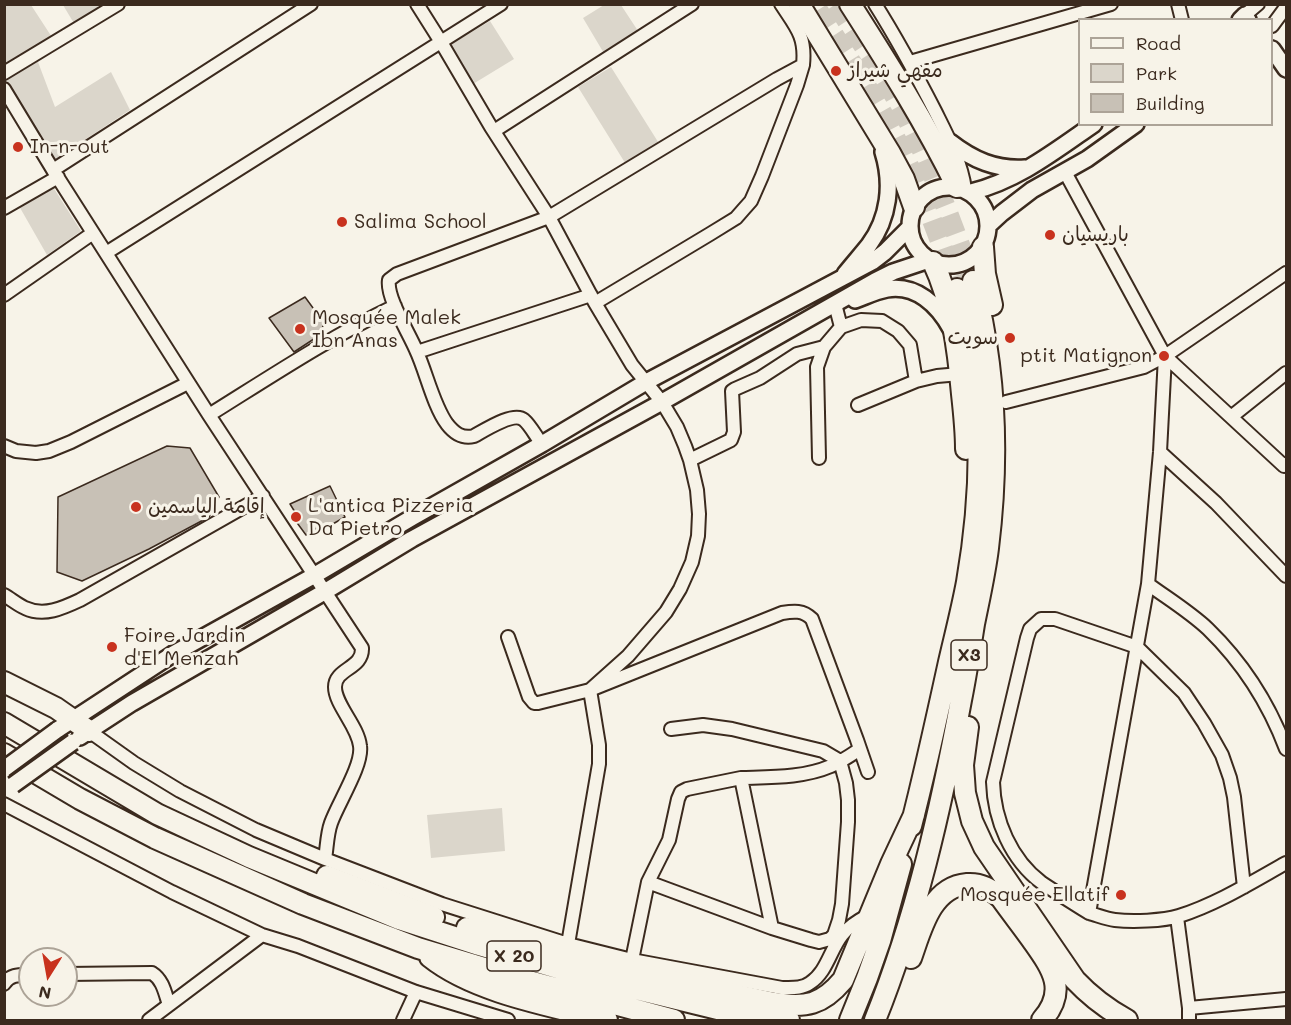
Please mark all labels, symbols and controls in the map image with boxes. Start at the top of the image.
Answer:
legend [1078,18,1273,126]
text: Road [1136,31,1181,55]
place label: مقهي شيراز [848,59,943,83]
text: Park [1136,61,1177,85]
marker: مقهي شيراز [829,64,843,78]
text: Building [1136,91,1204,115]
place label: In-n-out [30,135,109,159]
marker: In-n-out [11,140,25,154]
place label: Salima School [354,210,487,234]
marker: Salima School [335,215,349,229]
place label: باريسيان [1062,223,1129,247]
marker: باريسيان [1043,228,1057,242]
place label: Mosquée Malek Ibn Anas [312,306,461,353]
marker: Mosquée Malek Ibn Anas [293,322,307,336]
place label: سويت [947,326,998,350]
marker: سويت [1003,331,1017,345]
place label: ptit Matignon [1021,344,1152,368]
marker: ptit Matignon [1157,349,1171,363]
place label: L'antica Pizzeria Da Pietro [308,494,474,541]
place label: إقامة الياسمين [148,495,265,519]
marker: إقامة الياسمين [129,500,143,514]
marker: L'antica Pizzeria Da Pietro [289,510,303,524]
place label: Foire Jardin d'El Menzah [124,624,245,671]
marker: Foire Jardin d'El Menzah [105,640,119,654]
road number: X3 [951,640,987,670]
place label: Mosquée Ellatif [960,883,1109,907]
marker: Mosquée Ellatif [1114,888,1128,902]
road number: X 20 [487,941,541,971]
north arrow [18,947,78,1007]
text: N [37,982,53,1005]

